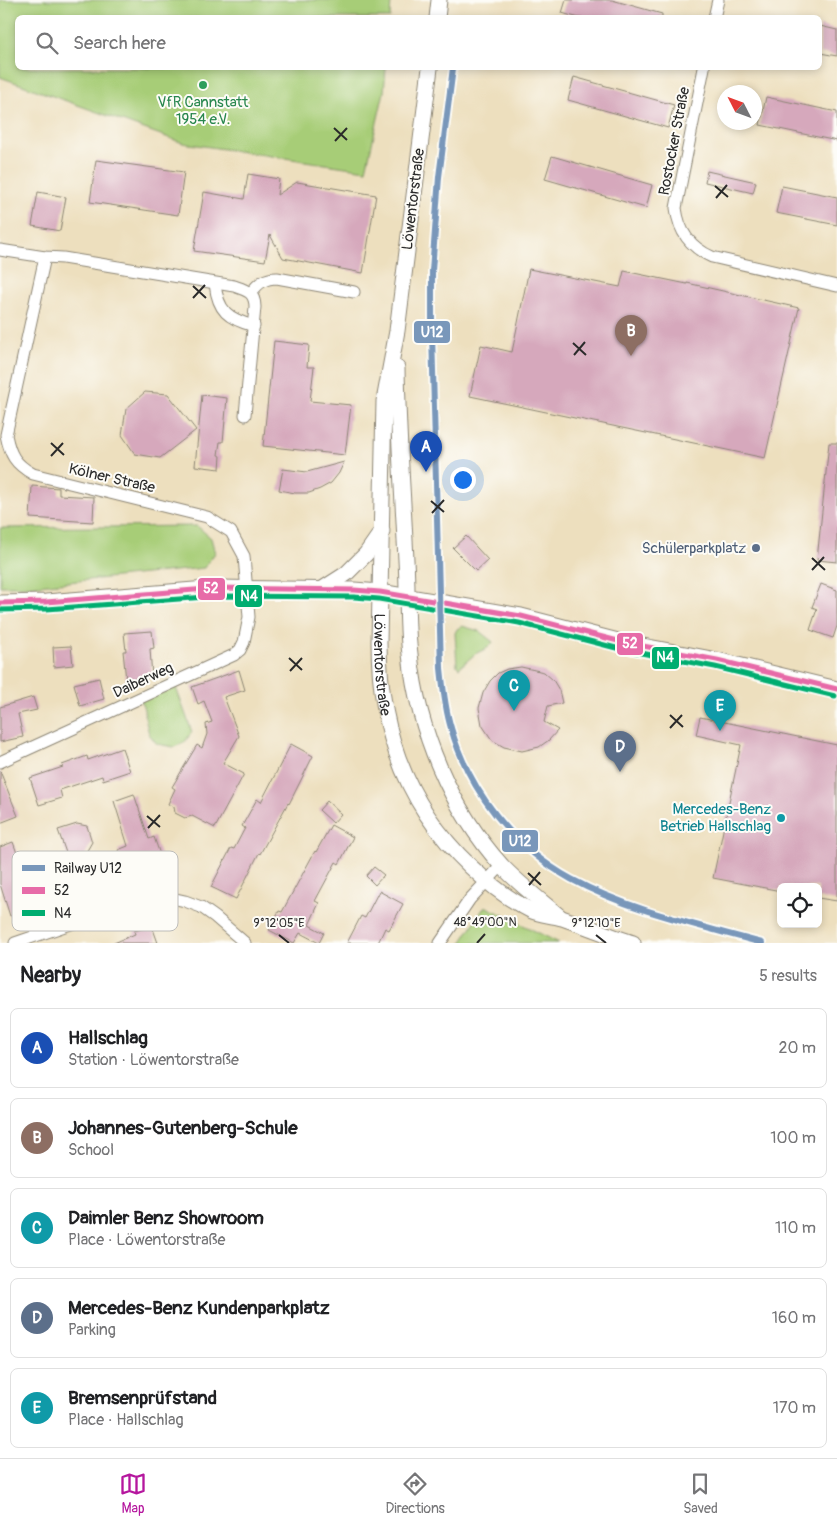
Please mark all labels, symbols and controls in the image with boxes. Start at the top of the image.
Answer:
search box [15,15,822,70]
icon: search [33,29,61,57]
text: Search here [73,31,166,55]
marker: VfR Cannstatt 1954 e.V. [197,79,209,91]
street label: Rostocker Straße [655,85,694,197]
north arrow [717,85,762,130]
place label: VfR Cannstatt 1954 e.V. [158,93,249,129]
street label: Löwentorstraße [398,147,429,251]
pin: B [615,315,647,356]
line badge: U12 [413,320,451,344]
text: U12 [421,324,443,341]
pin: A [410,431,442,472]
street label: Kölner Straße [67,459,157,498]
your location [450,467,476,493]
place label: Schülerparkplatz [642,539,746,558]
marker: Schülerparkplatz [750,542,762,554]
line badge: 52 [197,577,226,601]
text: 52 [203,580,219,597]
line badge: N4 [234,584,263,608]
text: N4 [240,588,259,605]
street label: Löwentorstraße [369,613,395,718]
line badge: 52 [616,632,644,656]
text: 52 [622,635,638,652]
line badge: N4 [651,646,680,670]
text: N4 [656,649,675,666]
street label: Daiberweg [110,658,176,703]
pin: C [498,670,530,711]
pin: E [704,690,736,731]
pin: D [604,731,636,772]
place label: Mercedes-Benz Betrieb Hallschlag [660,800,771,836]
marker: Mercedes-Benz Betrieb Hallschlag [775,812,787,824]
line badge: U12 [501,829,539,853]
text: U12 [509,833,531,850]
legend [12,851,178,931]
text: Railway U12 [54,860,122,877]
text: 52 [54,882,70,899]
map controls [777,883,822,928]
button: locate [777,883,822,928]
text: N4 [54,905,72,922]
text: 48°49'00"N [453,915,517,930]
text: 9°12'05"E [253,916,305,931]
text: 9°12'10"E [571,916,621,931]
text: Nearby [20,962,81,989]
text: 5 results [759,966,817,986]
text: Hallschlag [68,1026,148,1050]
text: A [32,1038,42,1058]
text: 20 m [778,1038,816,1058]
text: Station · Löwentorstraße [68,1050,239,1070]
text: Johannes-Gutenberg-Schule [68,1116,298,1140]
text: B [32,1128,42,1148]
text: 100 m [770,1128,816,1148]
text: School [68,1140,114,1160]
text: Daimler Benz Showroom [68,1206,264,1230]
text: C [32,1218,42,1238]
text: 110 m [775,1218,816,1238]
text: Place · Löwentorstraße [68,1230,225,1250]
text: Mercedes-Benz Kundenparkplatz [68,1296,330,1320]
text: D [32,1308,42,1328]
text: 160 m [772,1308,816,1328]
text: Parking [68,1320,116,1340]
text: Bremsenprüfstand [68,1386,217,1410]
text: E [33,1398,41,1418]
text: 170 m [773,1398,816,1418]
text: Place · Hallschlag [68,1410,183,1430]
tab: Map [119,1470,147,1517]
tab: Directions [385,1470,445,1517]
tab: Saved [683,1470,718,1517]

